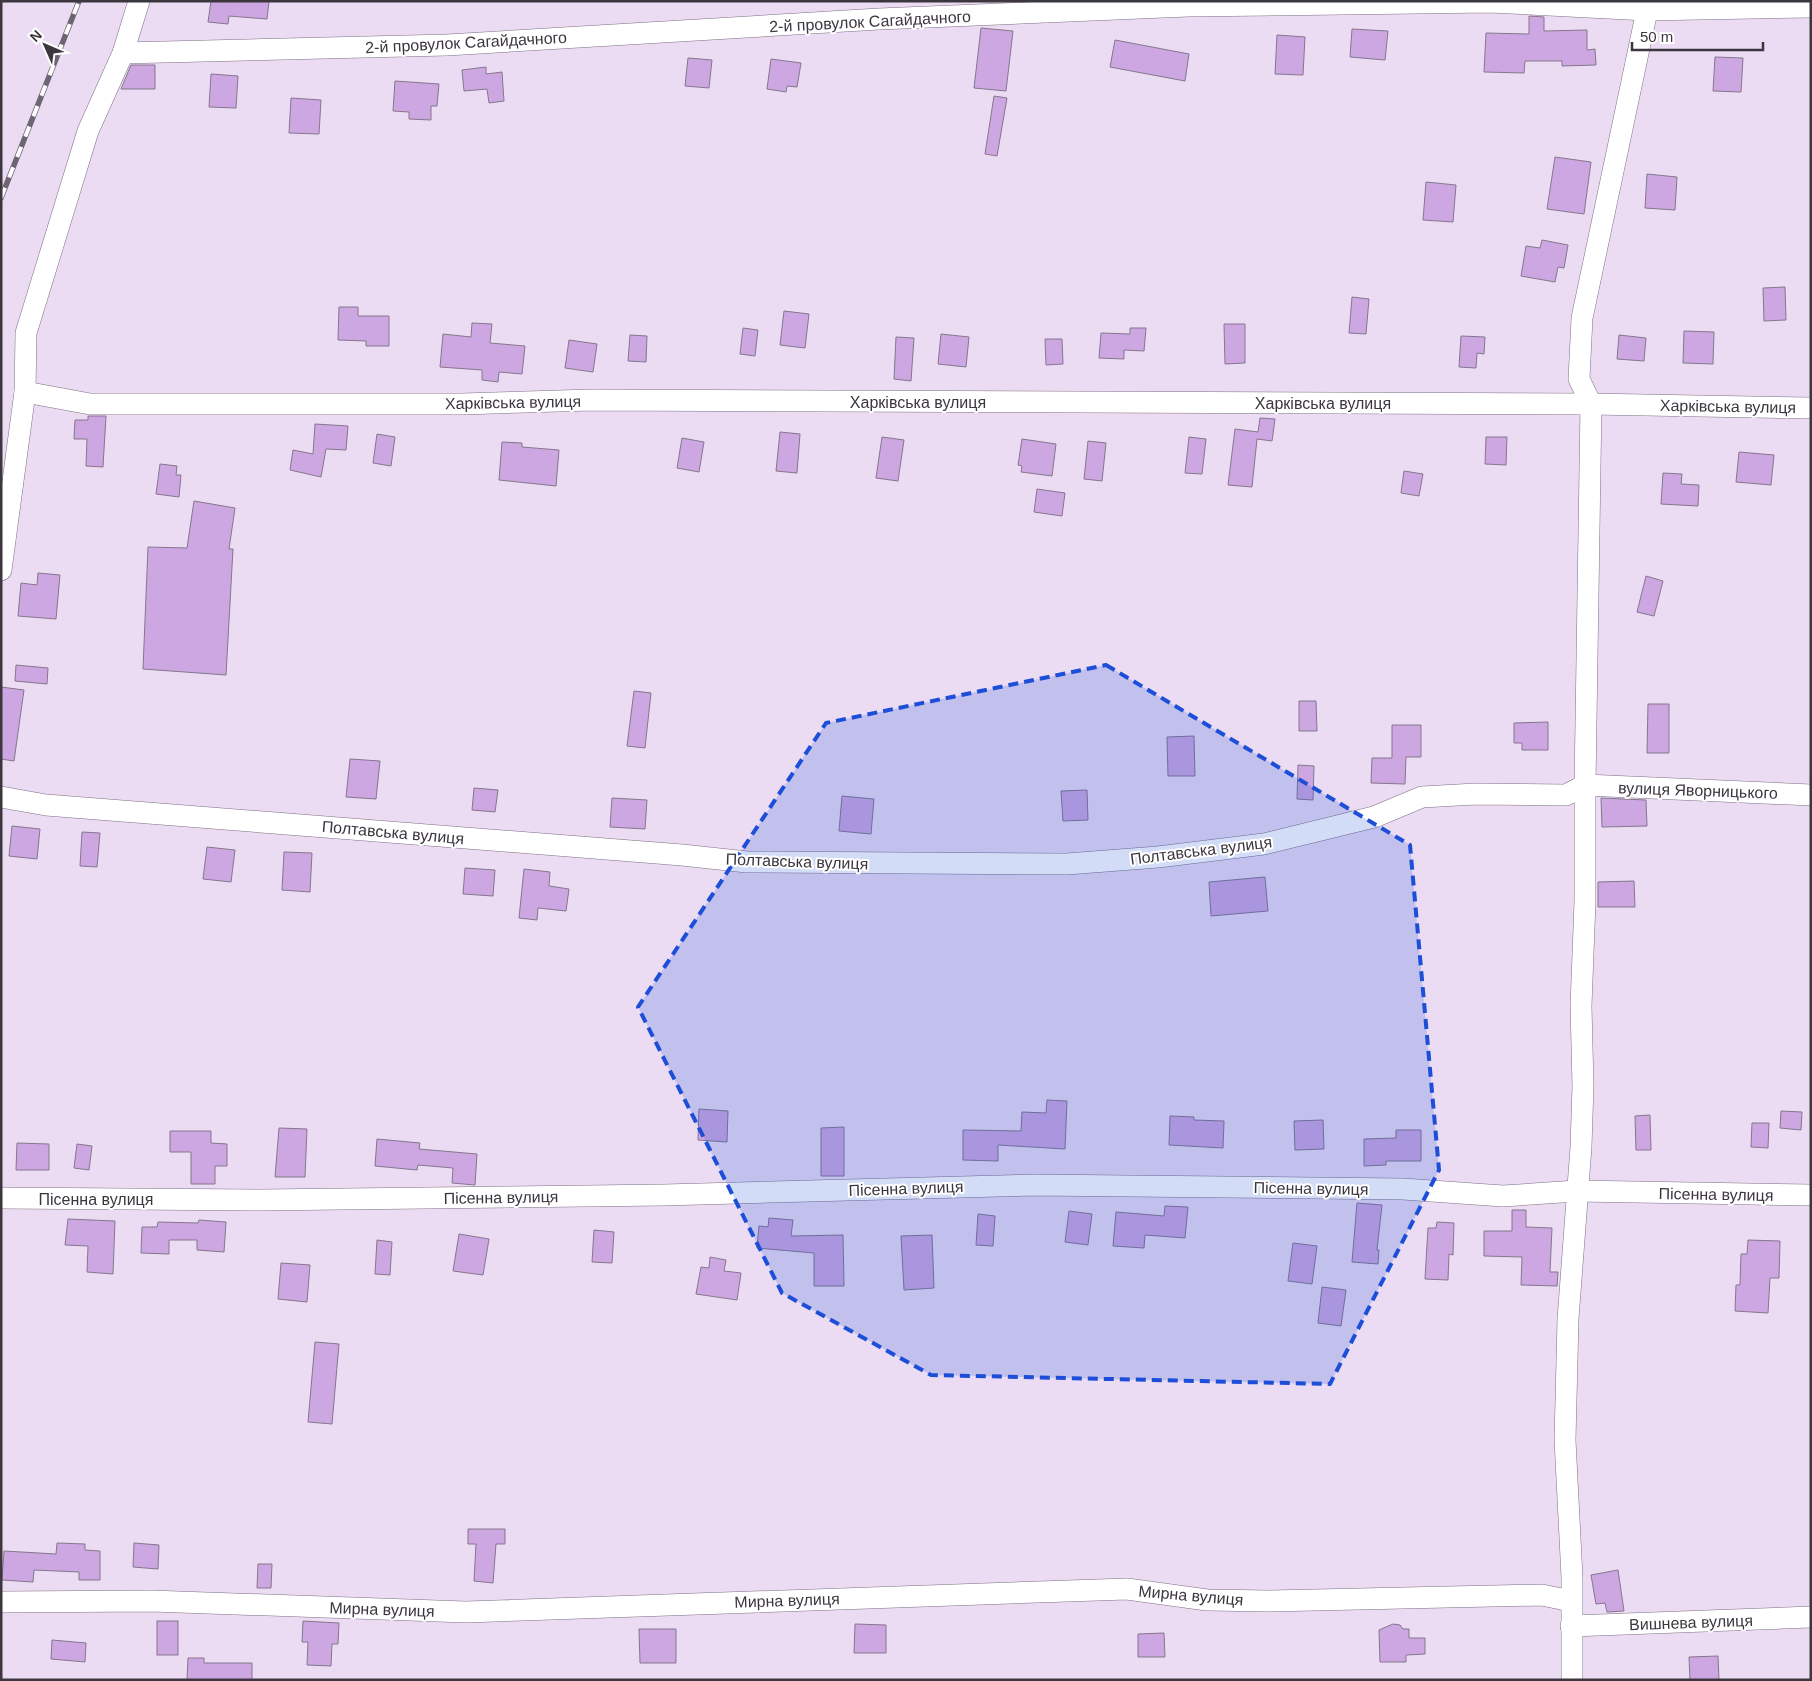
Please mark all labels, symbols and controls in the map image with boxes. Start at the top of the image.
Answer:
street label: 2-й провулок Сагайдачного [769,8,971,35]
north arrow [20,20,70,70]
scale bar [1632,20,1763,52]
text: N [27,27,45,45]
text: 50 m [1640,28,1673,45]
street label: 2-й провулок Сагайдачного [365,29,567,56]
street label: Харківська вулиця [445,393,581,412]
street label: Харківська вулиця [850,394,986,411]
street label: Харківська вулиця [1255,395,1391,412]
street label: Харківська вулиця [1660,397,1796,416]
street label: вулиця Яворницького [1618,779,1778,802]
street label: Полтавська вулиця [321,818,465,847]
street label: Полтавська вулиця [1129,833,1273,868]
street label: Полтавська вулиця [725,851,869,872]
street label: Пісенна вулиця [848,1178,964,1199]
street label: Пісенна вулиця [1253,1179,1369,1198]
street label: Пісенна вулиця [1658,1185,1774,1204]
street label: Пісенна вулиця [443,1188,559,1207]
street label: Пісенна вулиця [39,1191,153,1208]
street label: Мирна вулиця [1138,1582,1244,1609]
street label: Мирна вулиця [734,1590,840,1611]
street label: Мирна вулиця [329,1599,435,1620]
street label: Вишнева вулиця [1629,1612,1753,1633]

